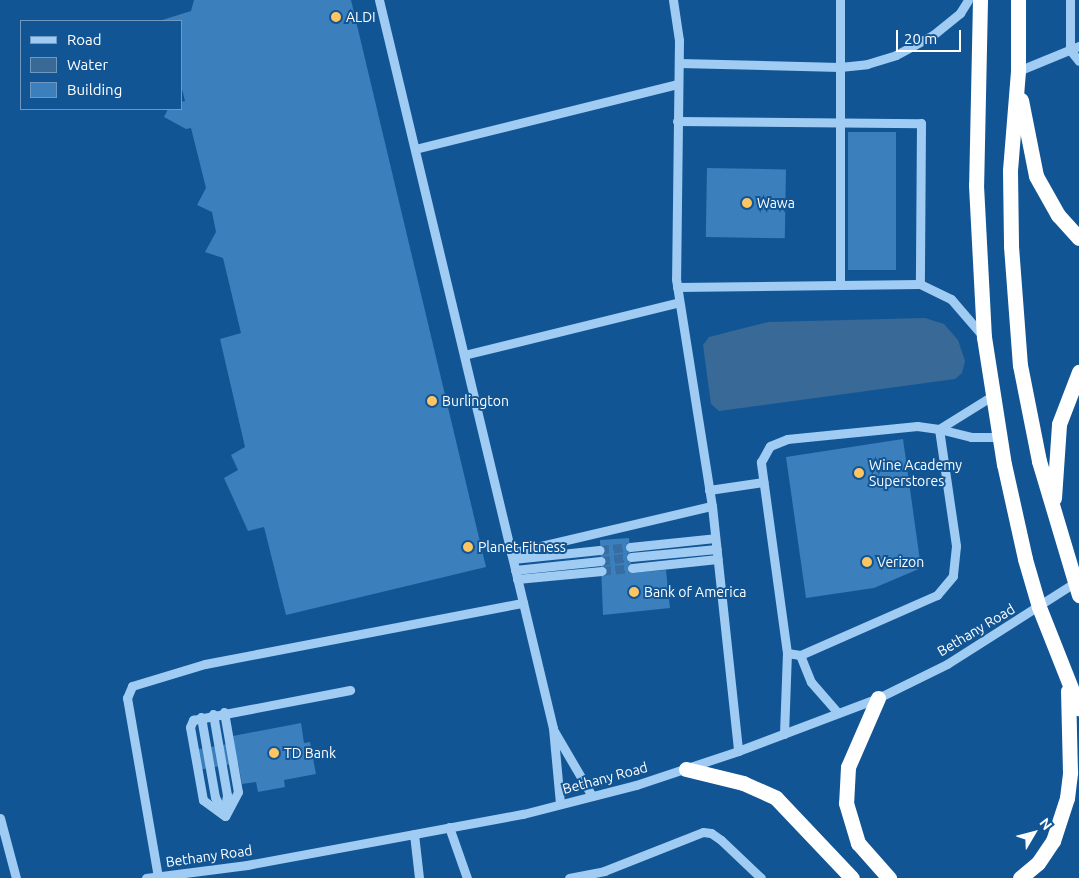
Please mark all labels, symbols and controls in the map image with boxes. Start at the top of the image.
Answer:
place label: ALDI [346,9,376,25]
marker: ALDI [330,11,342,23]
legend [20,20,182,110]
scale bar [899,20,964,52]
text: 20 m [904,30,937,47]
text: Road [67,31,102,48]
text: Water [67,56,108,73]
text: Building [67,81,122,98]
place label: Wawa [757,195,795,211]
marker: Wawa [741,197,753,209]
place label: Burlington [442,393,509,409]
marker: Burlington [426,395,438,407]
place label: Wine Academy Superstores [869,457,962,490]
marker: Wine Academy Superstores [853,467,865,479]
place label: Planet Fitness [478,539,566,555]
marker: Planet Fitness [462,541,474,553]
place label: Verizon [877,554,924,570]
marker: Verizon [861,556,873,568]
place label: Bank of America [644,584,746,600]
marker: Bank of America [628,586,640,598]
street label: Bethany Road [934,600,1018,660]
place label: TD Bank [284,745,336,761]
marker: TD Bank [268,747,280,759]
street label: Bethany Road [561,759,649,797]
north arrow [1009,808,1059,858]
text: N [1036,815,1056,833]
street label: Bethany Road [165,842,253,870]

